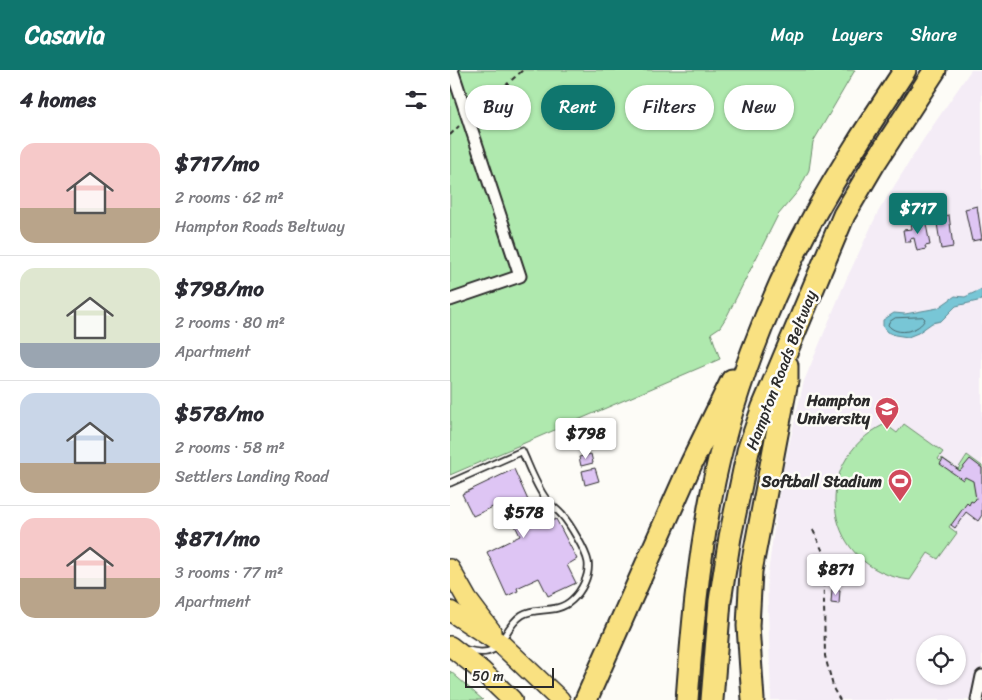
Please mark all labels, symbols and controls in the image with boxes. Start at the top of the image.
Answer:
text: Casavia [25,14,105,56]
text: Map [771,19,804,51]
text: Layers [832,19,883,51]
text: Share [911,19,957,51]
text: 4 homes [20,81,96,119]
chip: Buy [465,85,531,130]
chip: Rent [541,85,615,130]
chip: Filters [625,85,714,130]
chip: New [724,85,794,130]
icon: filters [402,86,430,114]
text: $717/mo [175,145,259,183]
icon: home [60,163,120,223]
text: 2 rooms · 62 m² [175,183,284,212]
pin: $717 [888,192,948,235]
text: $717 [900,194,936,223]
text: Hampton Roads Beltway [175,212,345,241]
text: $798/mo [175,270,264,308]
street label: Hampton Roads Beltway [737,285,825,454]
icon: home [60,288,120,348]
text: 2 rooms · 80 m² [175,308,285,337]
text: Apartment [175,337,251,366]
place label: Hampton University [797,386,871,433]
text: $578/mo [175,395,264,433]
school or university icon: Hampton University [874,396,900,430]
icon: home [60,413,120,473]
pin: $798 [556,418,616,460]
text: $798 [566,419,606,448]
text: 2 rooms · 58 m² [175,433,285,462]
text: Settlers Landing Road [175,462,329,491]
place label: Softball Stadium [760,467,882,496]
sports icon: Softball Stadium [887,468,913,502]
pin: $578 [494,496,554,539]
text: $578 [504,498,544,527]
text: $871/mo [175,520,260,558]
icon: home [60,538,120,598]
pin: $871 [806,554,866,596]
text: $871 [818,555,854,584]
text: 3 rooms · 77 m² [175,558,283,587]
text: Apartment [175,587,251,616]
map controls [916,635,966,685]
button: locate [916,635,966,685]
text: 50 m [472,664,504,689]
scale bar [465,665,554,688]

